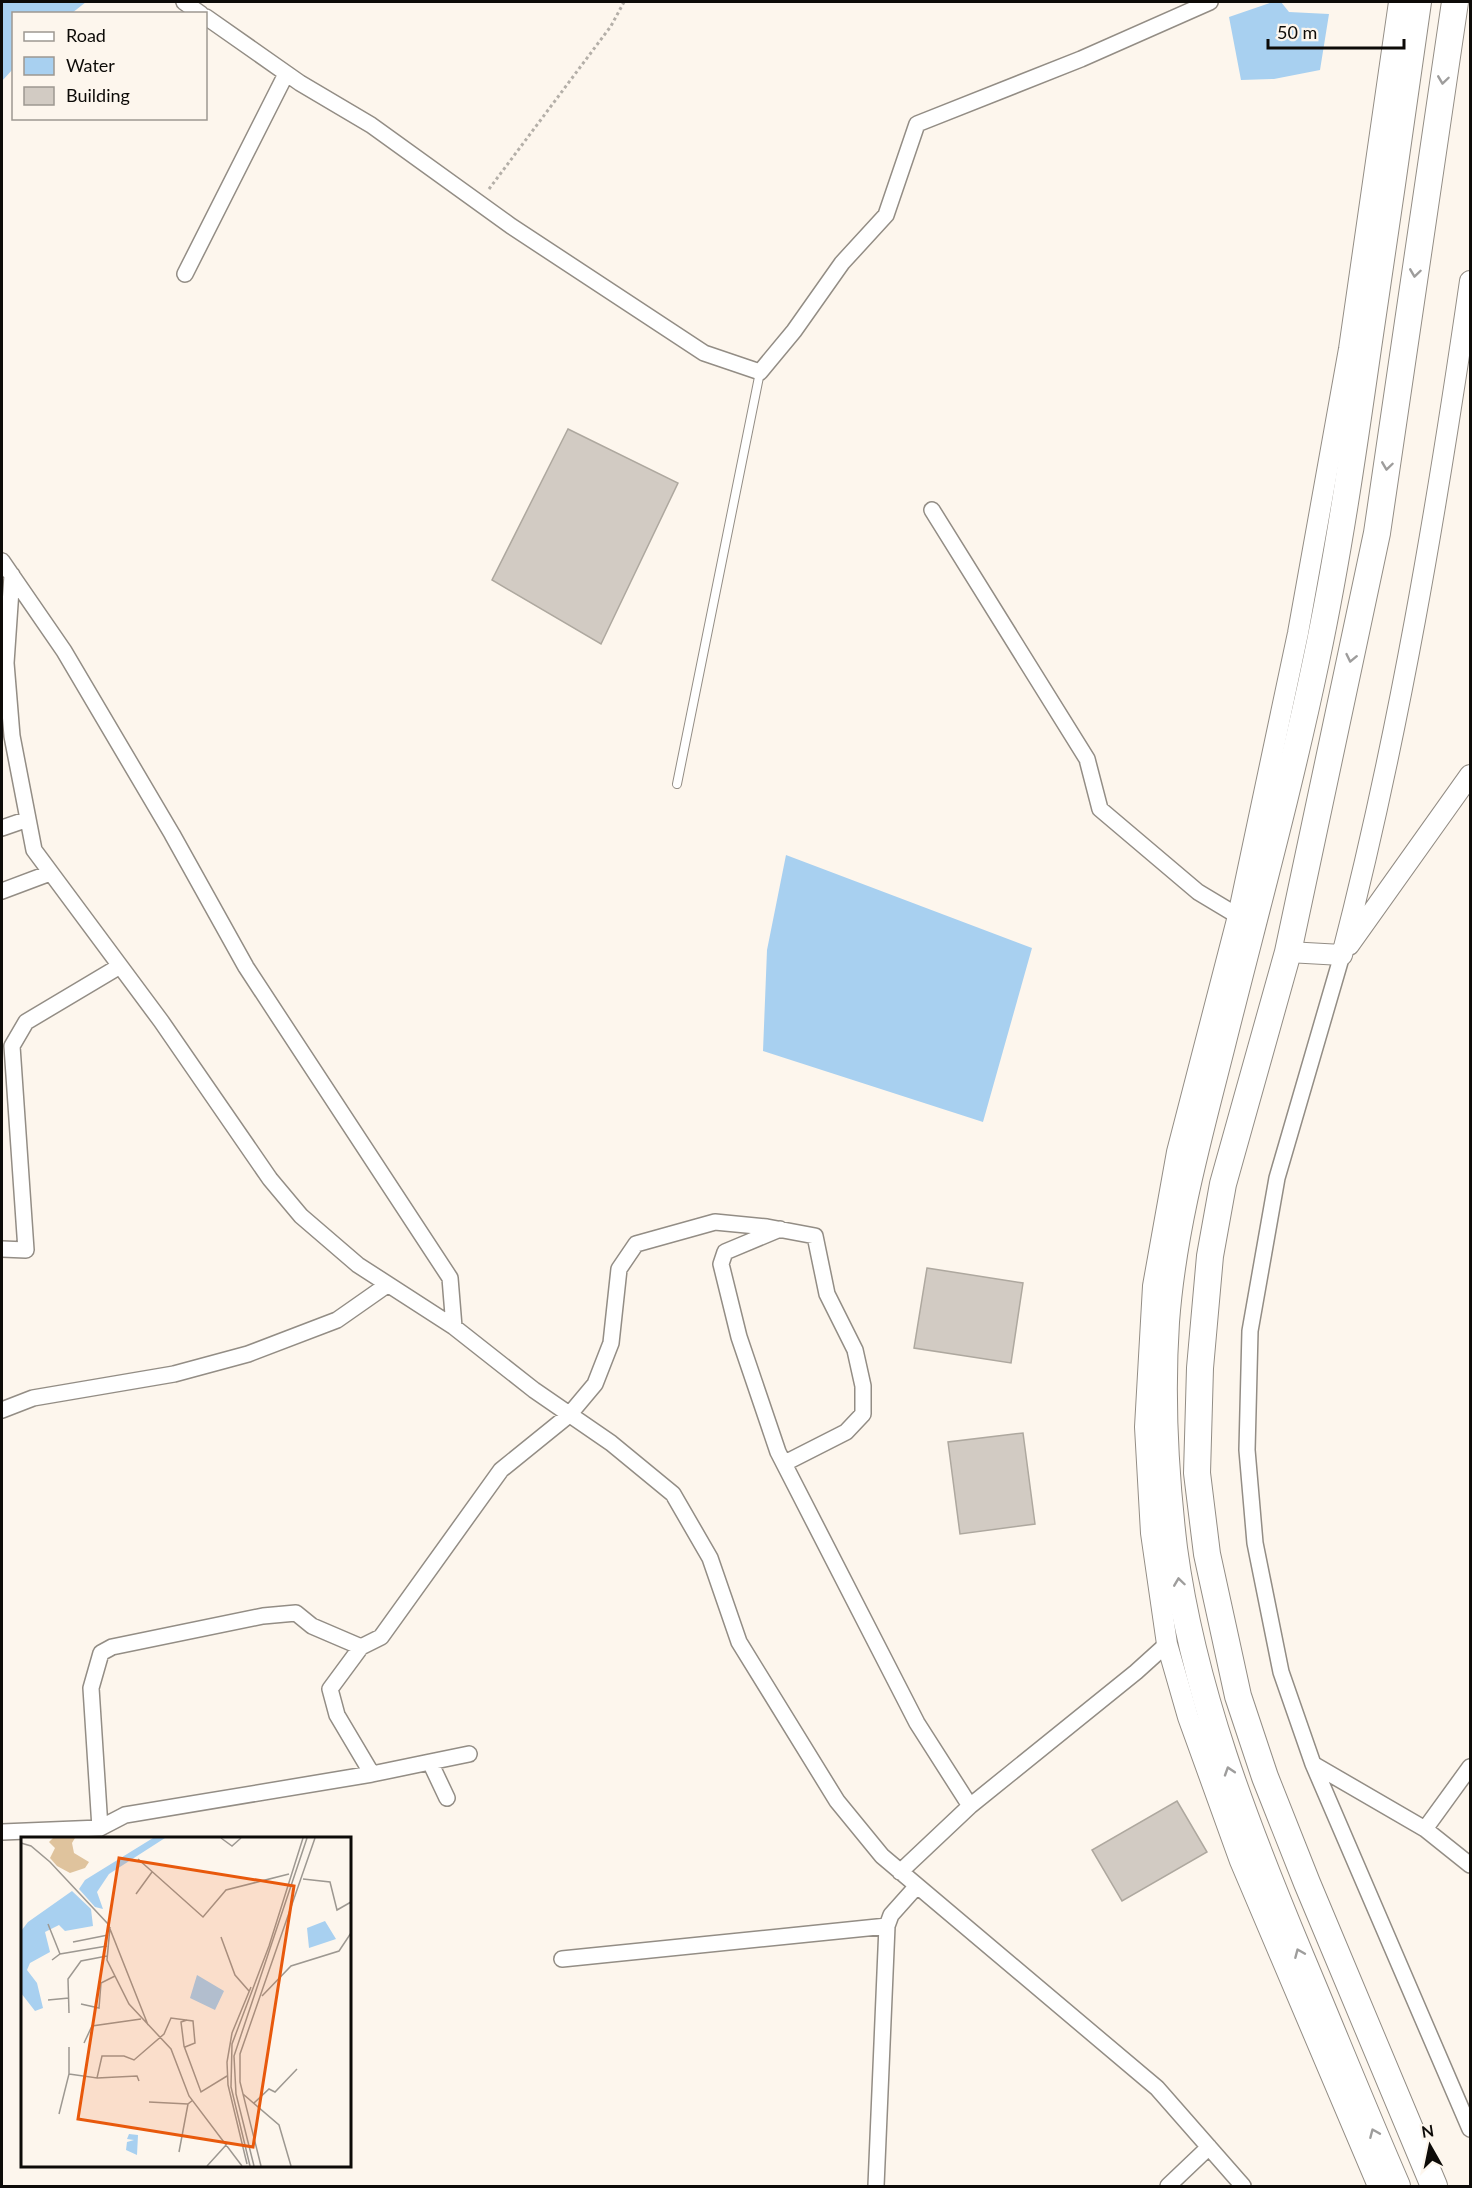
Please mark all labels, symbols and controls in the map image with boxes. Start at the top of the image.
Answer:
legend [12,12,207,120]
scale bar [1268,12,1404,50]
text: 50 m [1277,21,1317,43]
text: Road [66,24,106,46]
text: Water [66,54,115,76]
one-way arrow [1438,76,1450,85]
text: Building [66,84,130,106]
one-way arrow [1409,269,1421,278]
one-way arrow [1381,461,1393,471]
one-way arrow [1345,652,1358,662]
one-way arrow [1174,1578,1186,1587]
one-way arrow [1224,1766,1236,1777]
inset map [21,1837,351,2167]
one-way arrow [1294,1948,1306,1959]
north arrow [1400,2116,1460,2176]
text: N [1420,2120,1435,2141]
one-way arrow [1369,2128,1381,2139]

